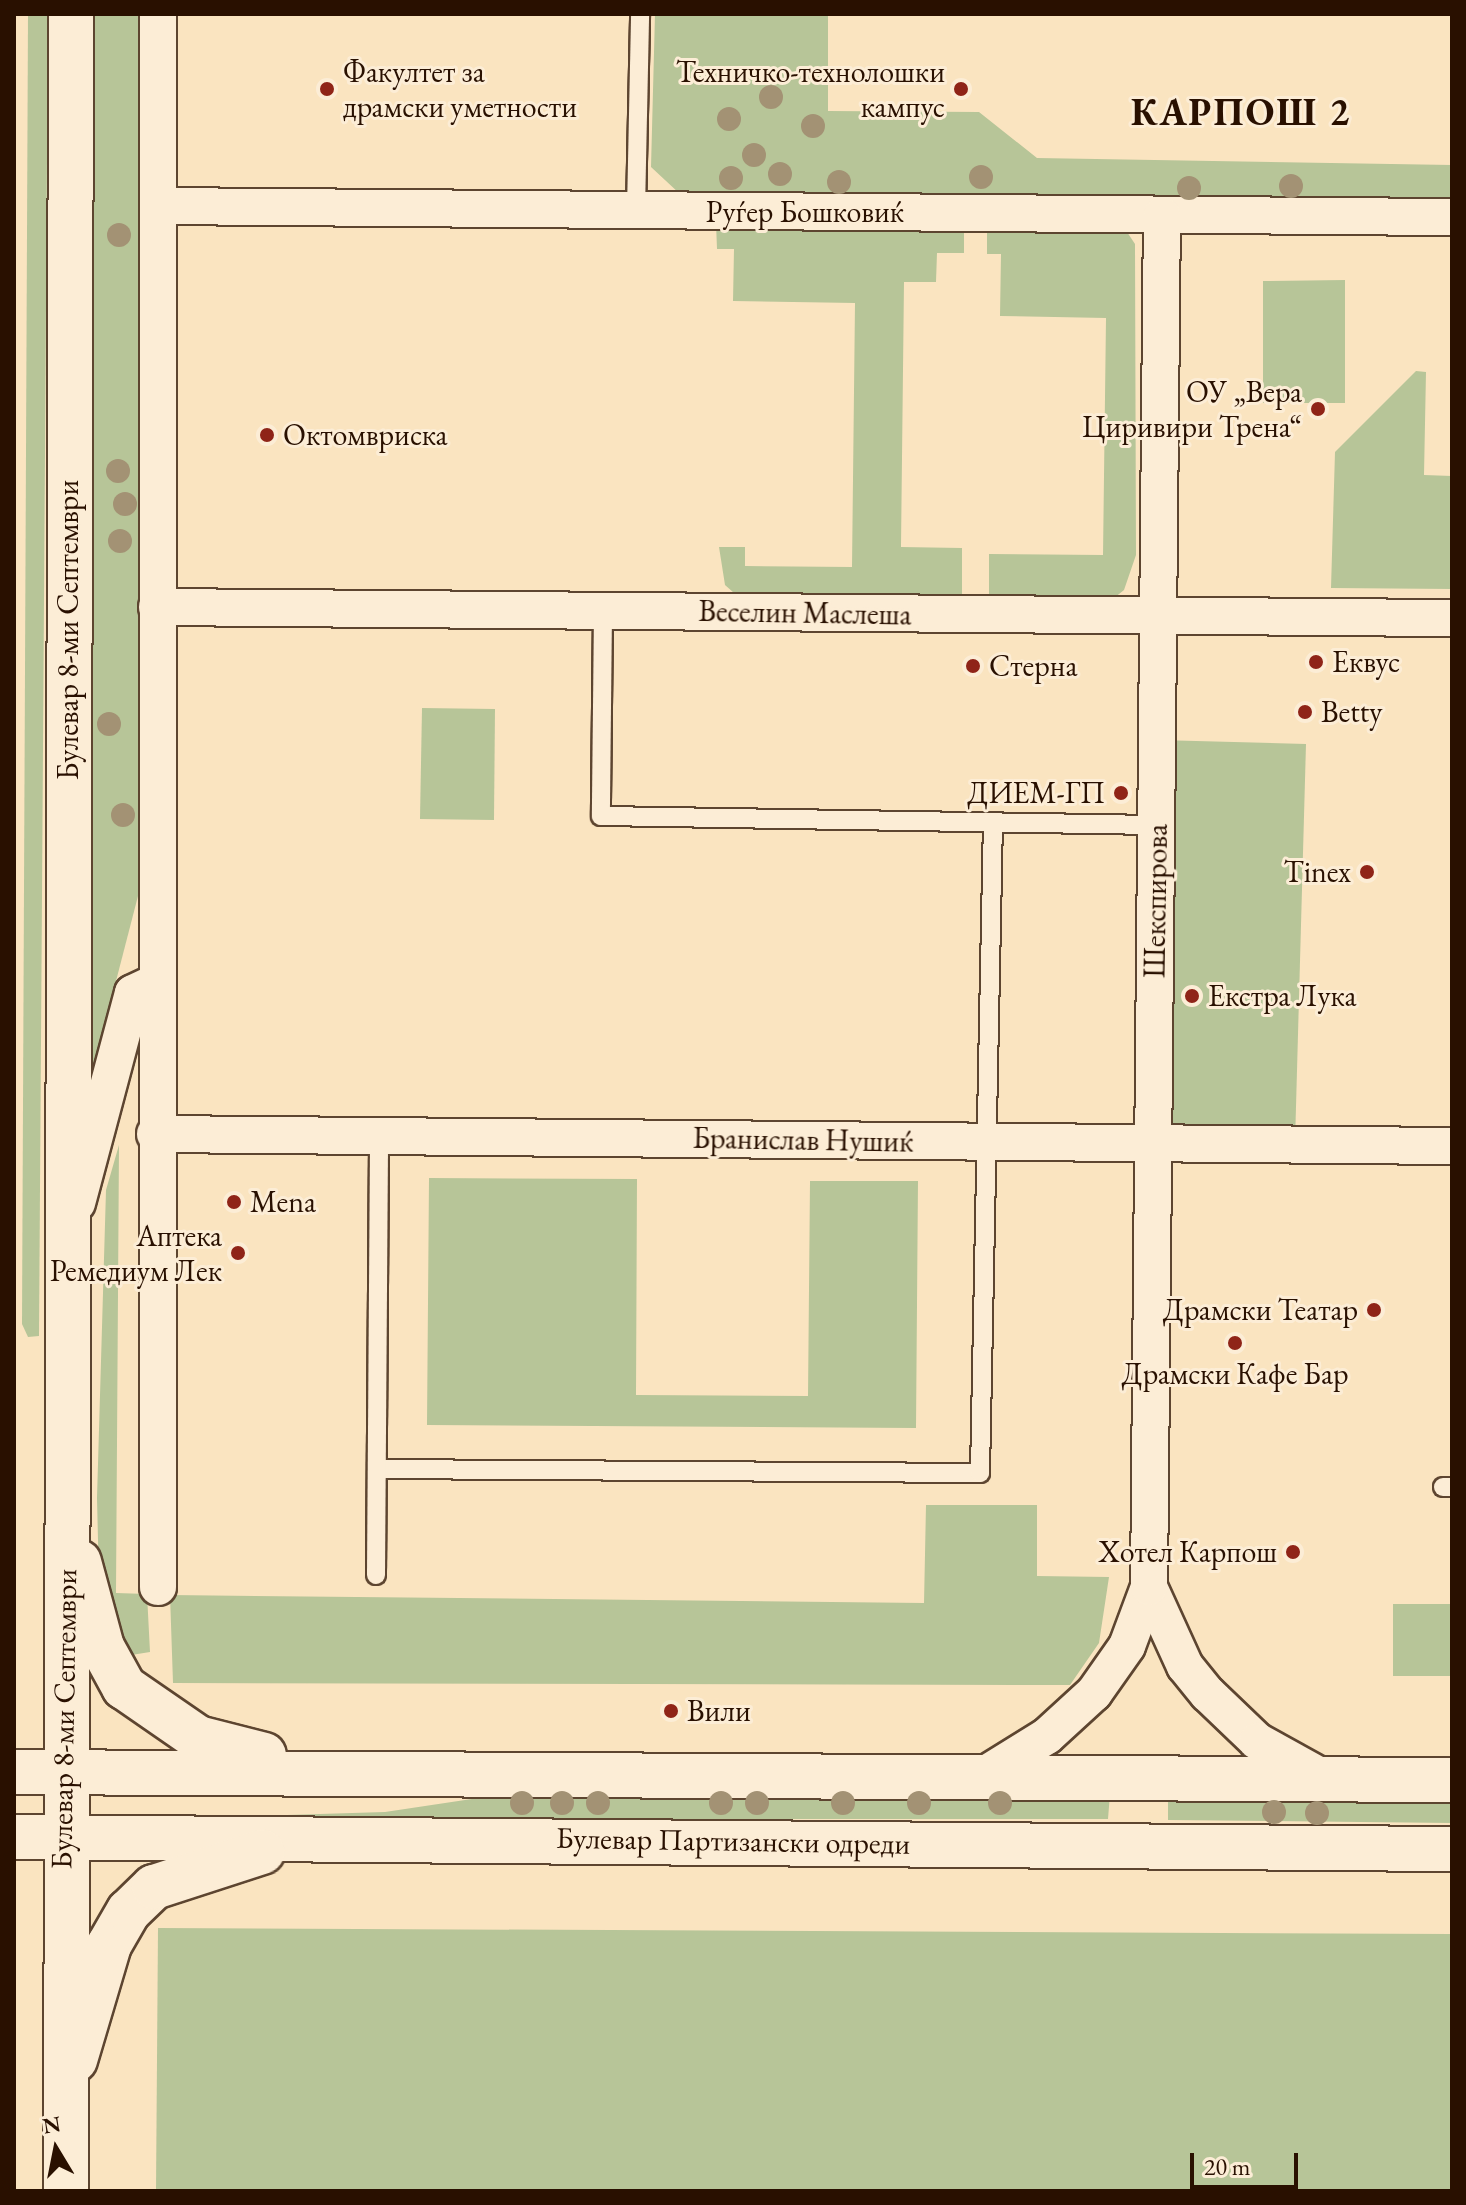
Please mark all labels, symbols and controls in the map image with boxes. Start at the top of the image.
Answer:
place label: Факултет за драмски уметности [343,54,577,124]
place label: Техничко-технолошки кампус [676,54,945,124]
marker: Факултет за драмски уметности [318,80,336,98]
marker: Техничко-технолошки кампус [952,80,970,98]
district label: КАРПОШ 2 [1131,89,1351,135]
street label: Руѓер Бошковиќ [706,194,904,230]
place label: ОУ „Вера Циривири Трена“ [1082,374,1302,444]
marker: ОУ „Вера Циривири Трена“ [1309,400,1327,418]
place label: Октомвриска [283,417,448,453]
marker: Октомвриска [258,426,276,444]
street label: Булевар 8-ми Септември [50,480,86,780]
street label: Веселин Маслеша [698,593,912,633]
place label: Еквус [1332,644,1400,680]
place label: Стерна [989,648,1077,684]
marker: Еквус [1307,653,1325,671]
marker: Стерна [964,657,982,675]
place label: Betty [1321,694,1382,730]
marker: Betty [1296,703,1314,721]
place label: ДИЕМ-ГП [967,775,1105,811]
marker: ДИЕМ-ГП [1112,784,1130,802]
street label: Шекспирова [1137,824,1175,978]
place label: Tinex [1284,854,1351,890]
marker: Tinex [1358,863,1376,881]
place label: Екстра Лука [1208,978,1356,1014]
marker: Екстра Лука [1183,987,1201,1005]
street label: Бранислав Нушиќ [692,1120,914,1160]
place label: Mena [250,1184,316,1220]
marker: Mena [225,1193,243,1211]
place label: Аптека Ремедиум Лек [50,1218,222,1288]
marker: Аптека Ремедиум Лек [229,1244,247,1262]
place label: Драмски Театар [1163,1292,1358,1328]
marker: Драмски Театар [1365,1301,1383,1319]
marker: Драмски Кафе Бар [1226,1334,1244,1352]
place label: Драмски Кафе Бар [1122,1356,1348,1392]
place label: Хотел Карпош [1098,1534,1277,1570]
marker: Хотел Карпош [1284,1543,1302,1561]
street label: Булевар 8-ми Септември [43,1568,85,1870]
place label: Вили [687,1693,751,1729]
marker: Вили [662,1702,680,1720]
street label: Булевар Партизански одреди [556,1820,910,1862]
north arrow [16,2109,96,2189]
text: N [40,2109,63,2141]
scale bar [1194,2137,1302,2187]
text: 20 m [1204,2151,1251,2182]

